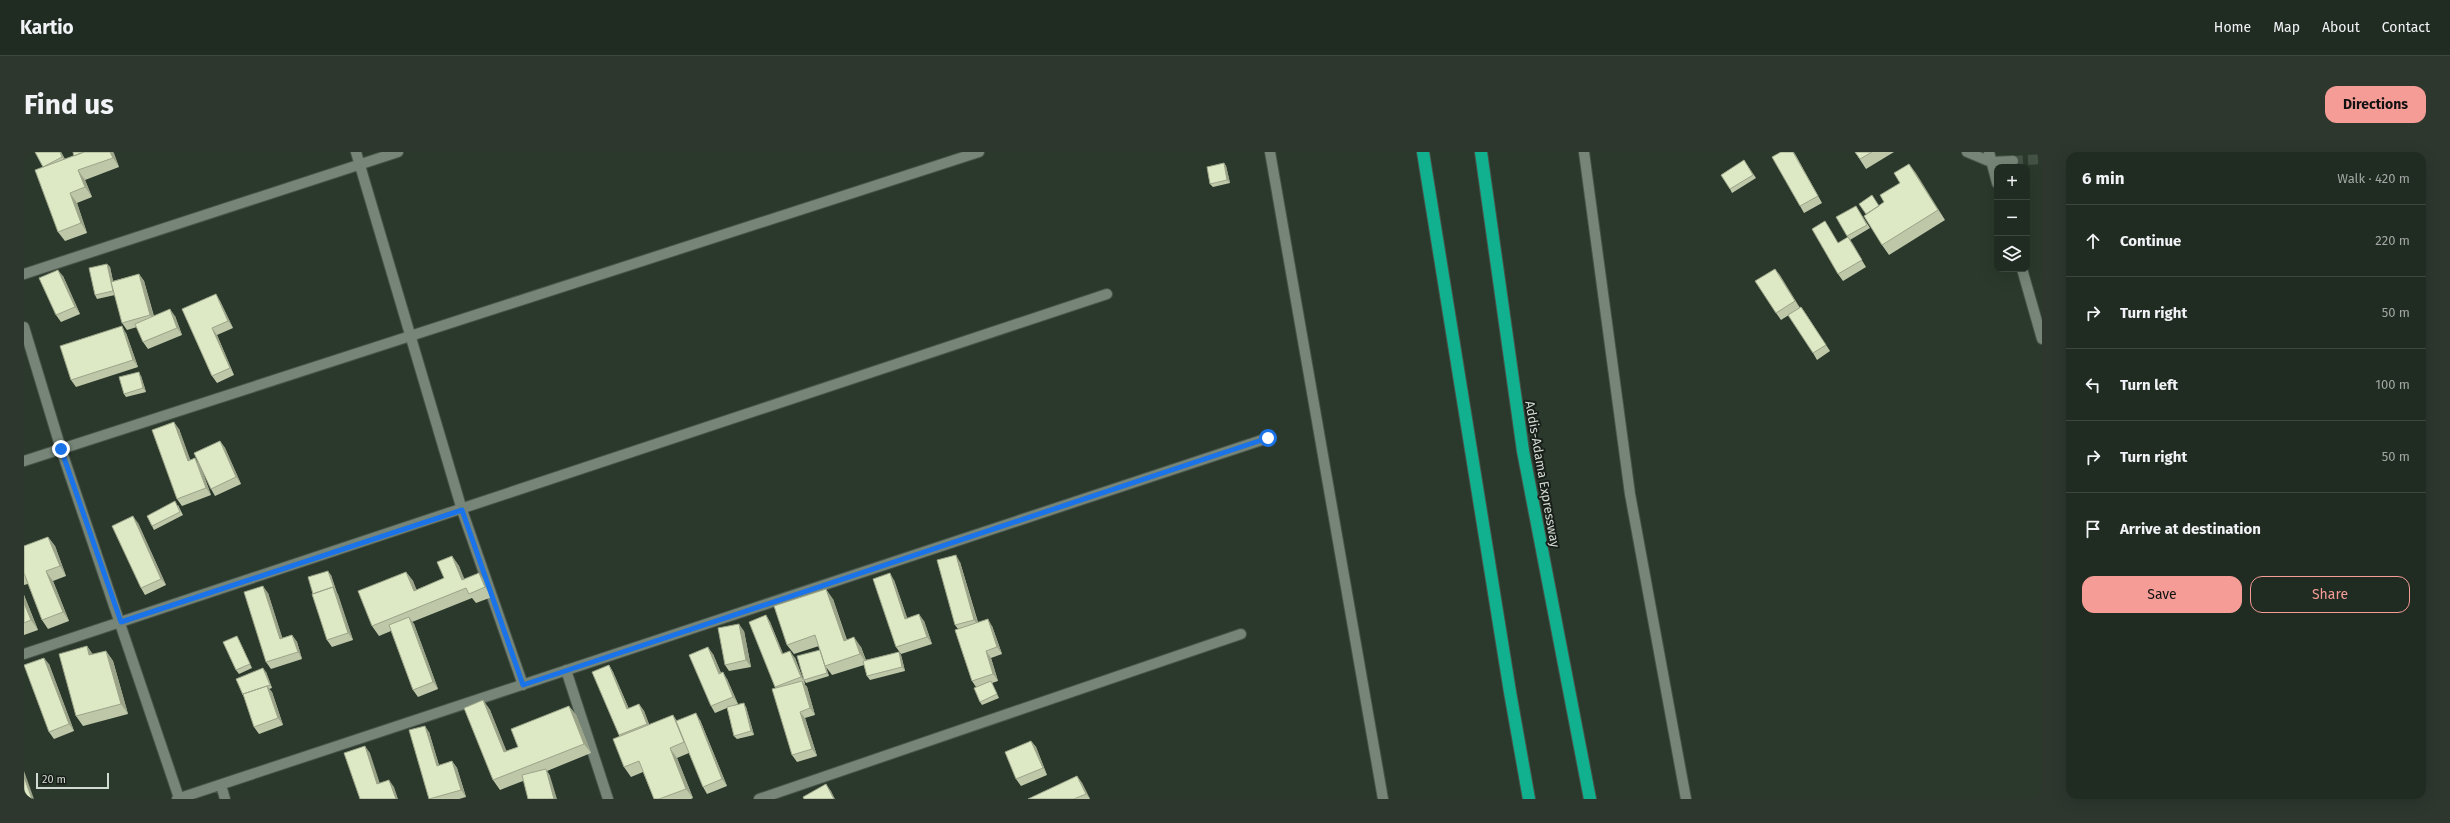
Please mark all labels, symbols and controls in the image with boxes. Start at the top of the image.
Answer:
text: Kartio [20,16,74,39]
text: Home [2214,19,2251,36]
text: Map [2273,19,2300,36]
text: About [2322,19,2360,36]
text: Contact [2382,19,2430,36]
button: Directions [2325,86,2426,123]
text: Find us [24,88,114,121]
map controls [1994,164,2030,272]
button: + [1994,164,2030,200]
text: 6 min [2082,168,2125,189]
text: Walk · 420 m [2337,171,2410,186]
button: − [1994,200,2030,236]
icon: ahead [2082,230,2104,252]
text: Continue [2120,232,2181,250]
text: 220 m [2375,233,2410,248]
button: layers [1994,236,2030,272]
icon: right [2082,302,2104,324]
text: Turn right [2120,304,2187,322]
text: 50 m [2382,305,2410,320]
icon: left [2082,374,2104,396]
text: Turn left [2120,376,2178,394]
text: 100 m [2375,377,2410,392]
street label: Addis-Adama Expressway [1522,400,1563,549]
route start [1259,429,1277,447]
route end [52,440,70,458]
icon: right [2082,446,2104,468]
text: Turn right [2120,448,2187,466]
text: 50 m [2382,449,2410,464]
icon: arrive [2082,518,2104,540]
text: Arrive at destination [2120,520,2261,538]
button: Save [2082,576,2242,613]
button: Share [2250,576,2410,613]
scale bar [36,771,109,790]
text: 20 m [42,773,66,786]

